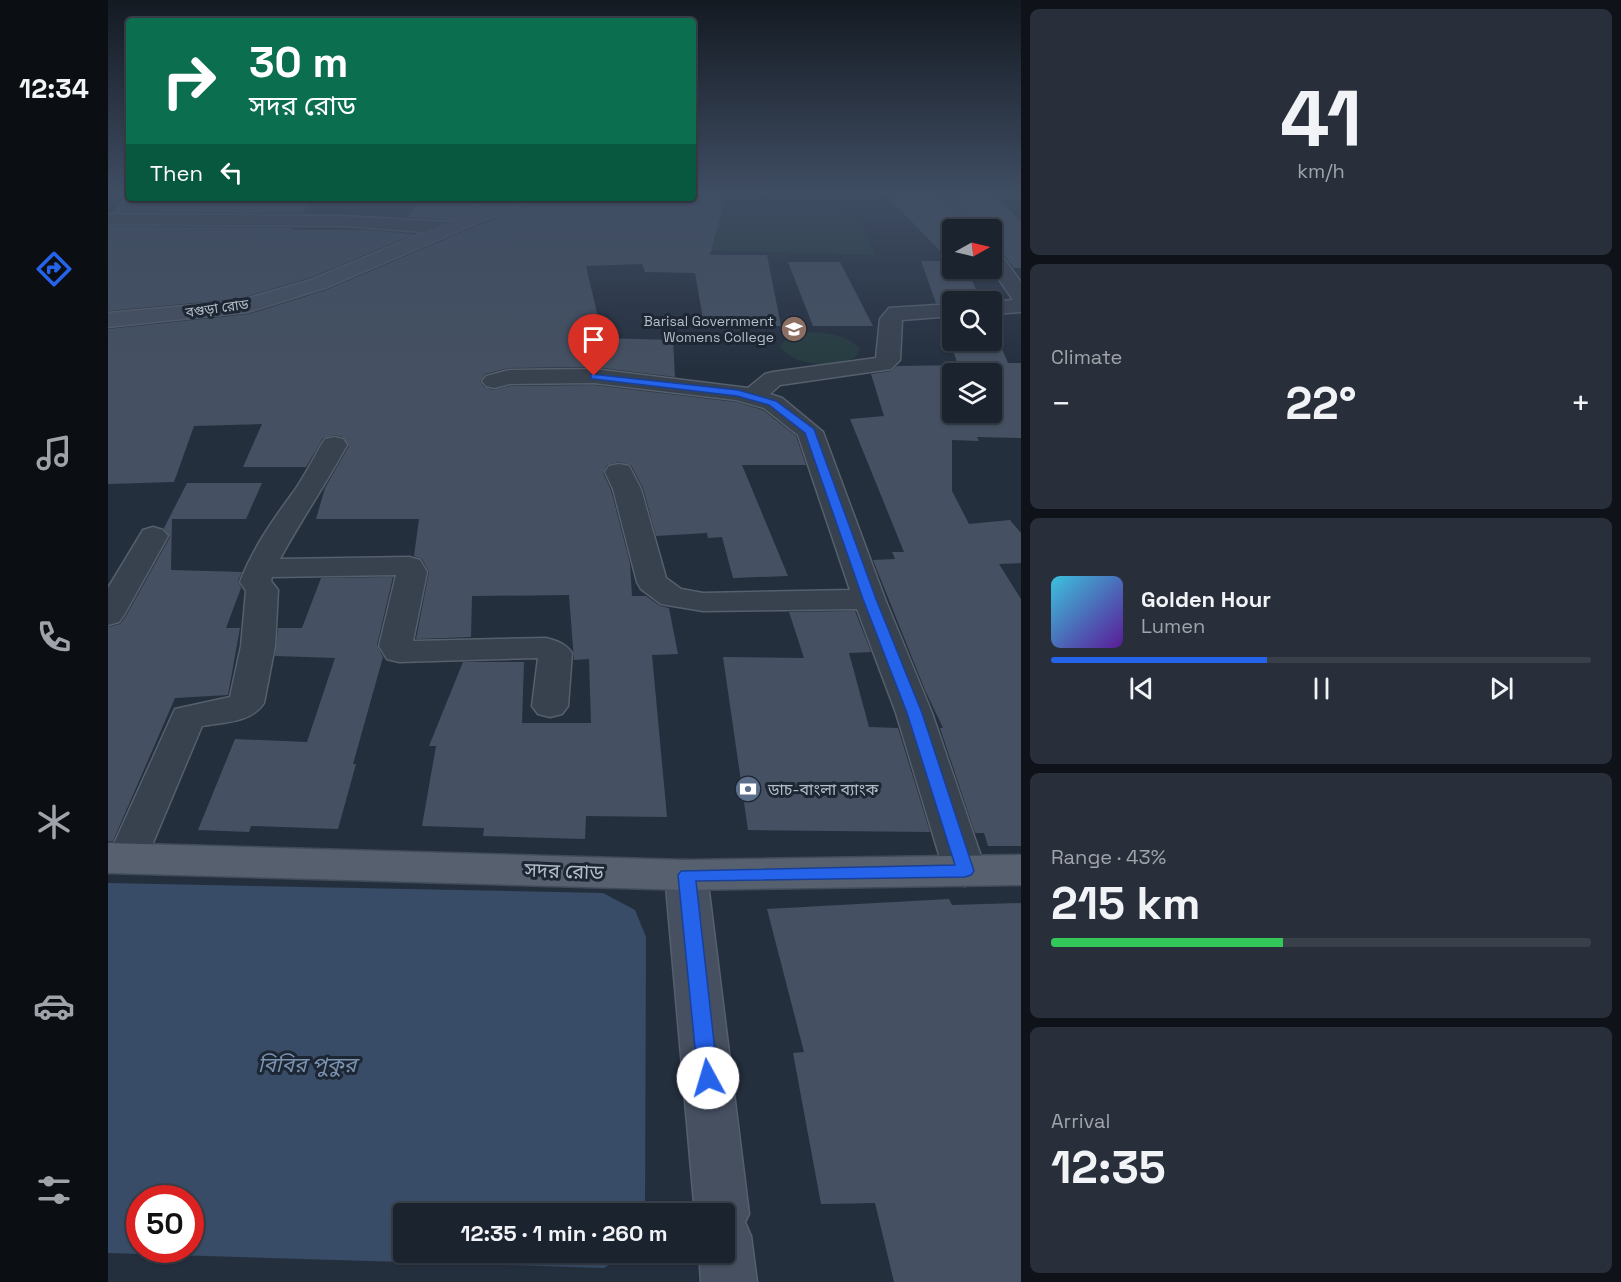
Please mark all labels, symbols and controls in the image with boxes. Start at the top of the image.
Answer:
text: 30 m [249,36,348,89]
icon: right [150,42,228,120]
text: 41 [1280,69,1362,169]
text: 12:34 [19,71,89,106]
text: সদর রোড [249,88,356,123]
icon: left [215,156,248,189]
text: km/h [1297,158,1345,184]
text: Then [150,159,203,187]
north arrow [942,219,1002,279]
map controls [942,219,1002,423]
icon: directions [33,248,75,290]
button: search [942,291,1002,351]
street label: বগুড়া রোড [183,295,251,321]
place label: Barisal Government Womens College [643,312,774,346]
pin [568,314,619,376]
school or university icon: Barisal Government Womens College [779,314,809,344]
icon: arrive [577,323,610,356]
text: Climate [1051,344,1122,370]
button: layers [942,363,1002,423]
text: 22° [1285,375,1357,432]
text: − [1051,383,1071,425]
text: + [1571,383,1591,425]
icon: music [33,432,75,474]
text: Golden Hour [1141,585,1271,613]
text: Lumen [1141,613,1205,639]
icon: phone [33,616,75,658]
icon: previous [1125,672,1158,705]
icon: pause [1305,672,1338,705]
icon: next [1485,672,1518,705]
bank icon: ডাচ-বাংলা ব্যাংক [733,774,763,804]
place label: ডাচ-বাংলা ব্যাংক [767,779,880,800]
icon: climate [33,801,75,843]
text: Range · 43% [1051,844,1166,870]
street label: সদর রোড [523,857,605,885]
text: 215 km [1051,875,1200,932]
icon: car [33,985,75,1027]
position arrow [676,1046,740,1110]
water label: বিবির পুকুর [258,1051,360,1078]
text: Arrival [1051,1108,1110,1134]
text: 12:35 [1051,1139,1166,1196]
icon: filters [33,1169,75,1211]
speed limit sign: 50 [126,1185,204,1263]
text: 12:35 · 1 min · 260 m [460,1219,668,1247]

